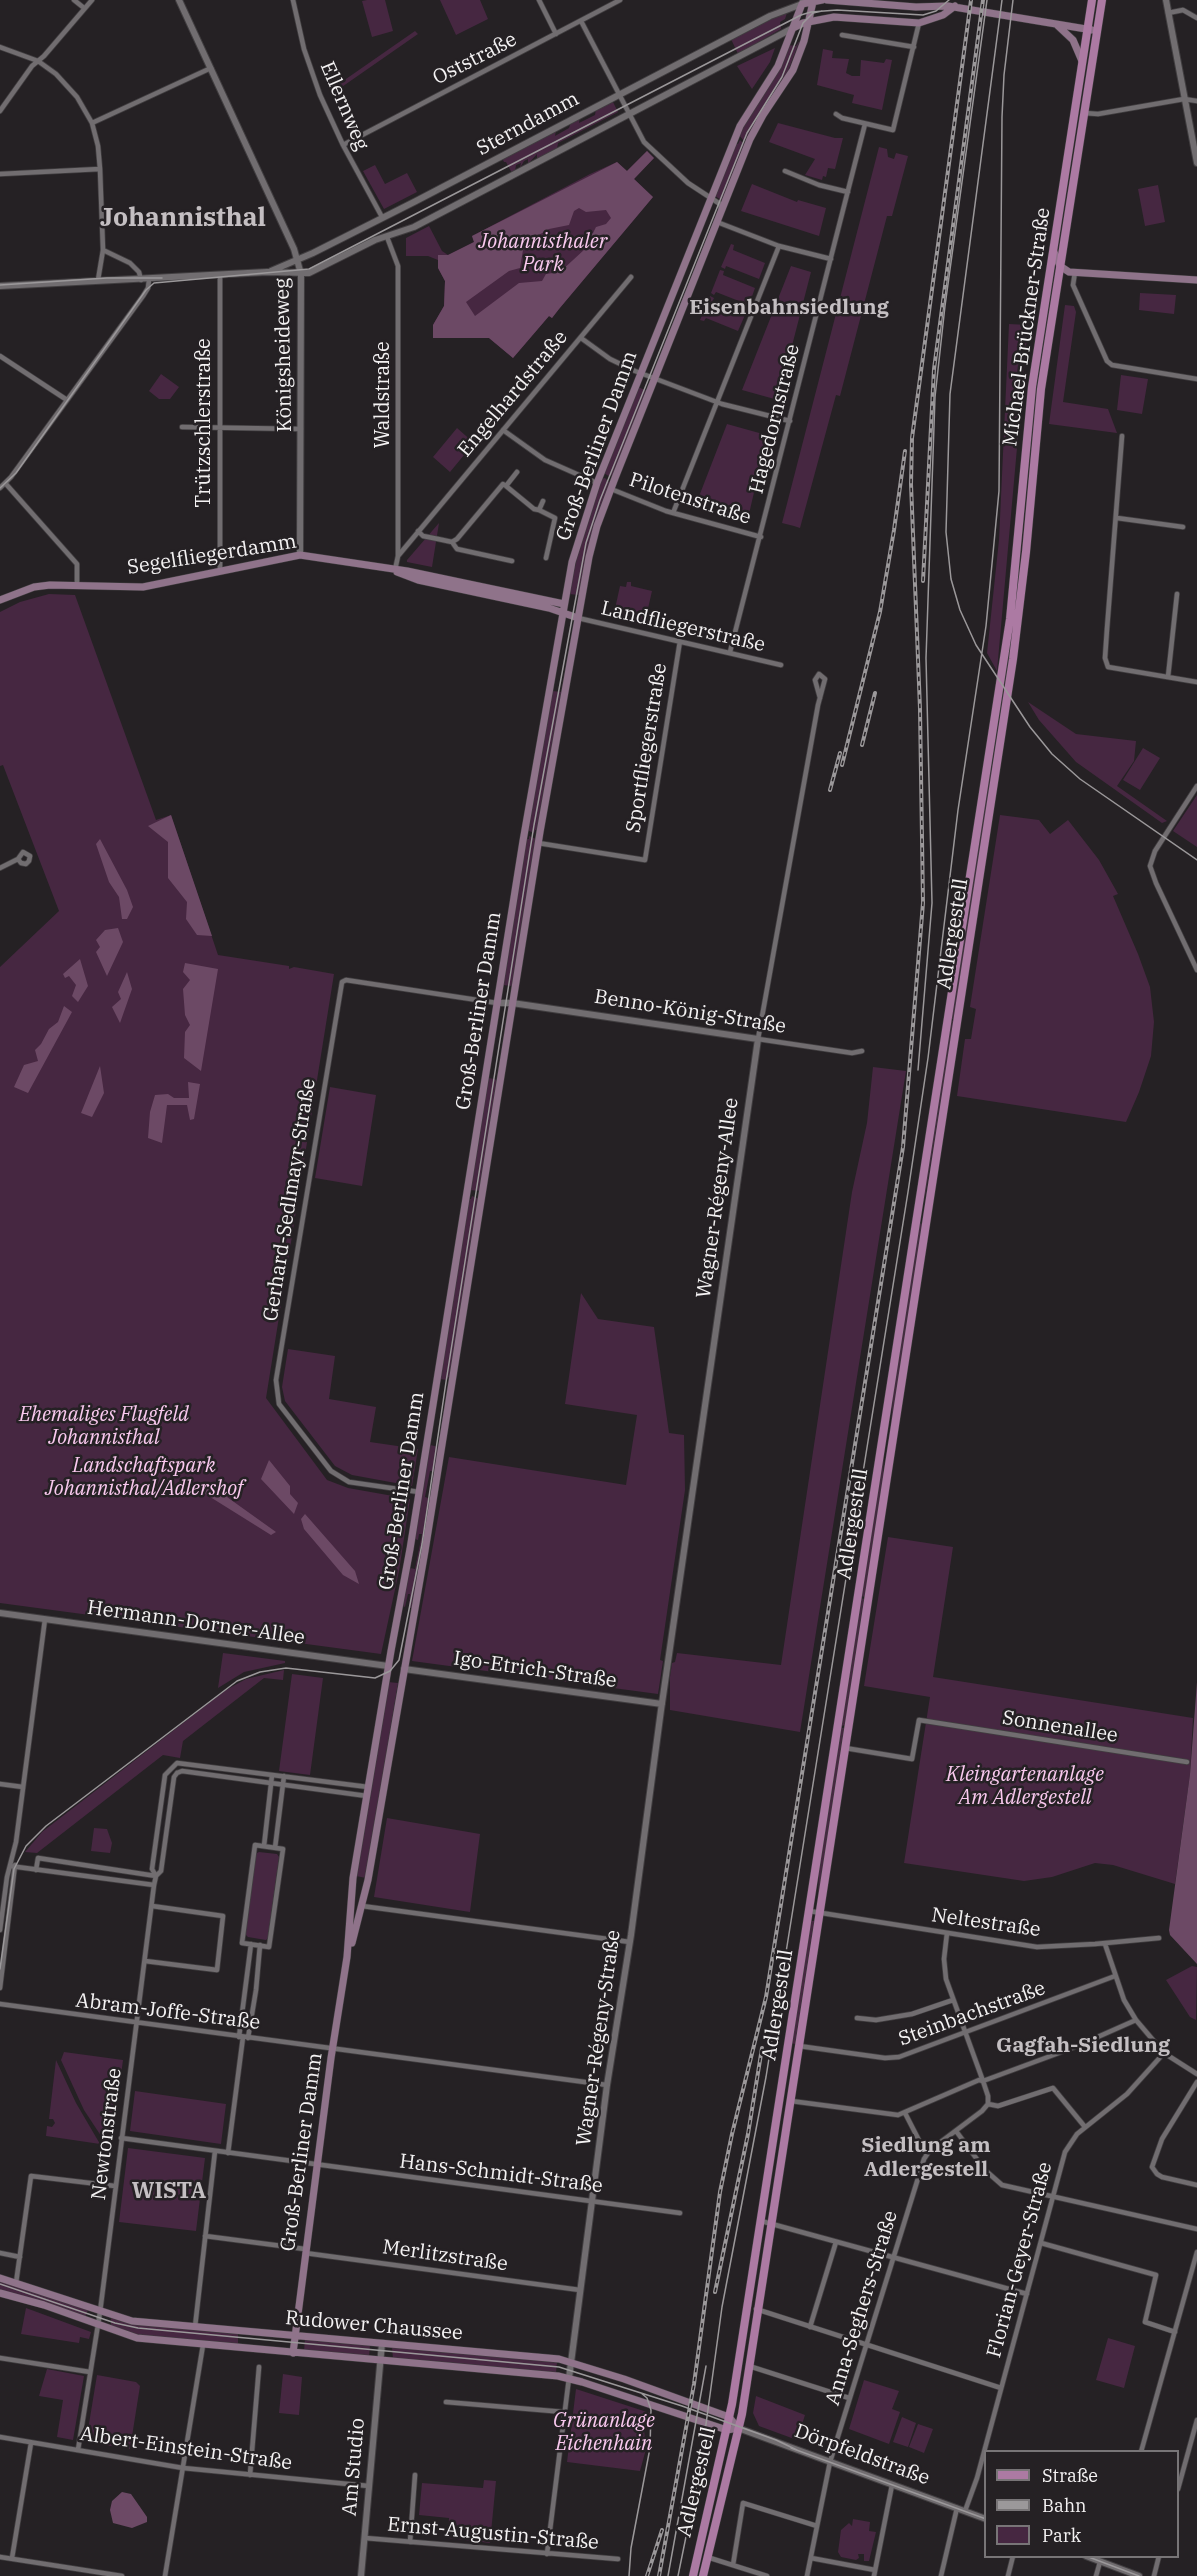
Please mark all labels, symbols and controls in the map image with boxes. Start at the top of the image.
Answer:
street label: Oststraße [429,28,521,90]
street label: Ellernweg [315,58,373,154]
street label: Sterndamm [473,87,583,161]
district label: Johannisthal [100,202,266,234]
street label: Michael-Brückner-Straße [998,206,1056,448]
park label: Johannisthaler Park [479,230,607,277]
street label: Königsheideweg [271,278,297,432]
district label: Eisenbahnsiedlung [689,295,889,321]
street label: Engelhardstraße [453,326,573,462]
street label: Trützschlerstraße [192,338,216,508]
street label: Waldstraße [371,341,395,449]
street label: Hagedornstraße [745,342,805,496]
street label: Groß-Berliner Damm [551,348,643,544]
street label: Pilotenstraße [626,468,754,530]
street label: Segelfliegerdamm [126,530,298,580]
street label: Landfliegerstraße [599,596,767,658]
street label: Sportfliegerstraße [622,661,672,835]
street label: Adlergestell [932,877,974,991]
street label: Groß-Berliner Damm [451,910,507,1112]
street label: Benno-König-Straße [592,985,788,1039]
street label: Gerhard-Sedlmayr-Straße [259,1077,321,1323]
street label: Wagner-Régeny-Allee [692,1096,744,1300]
street label: Groß-Berliner Damm [374,1390,430,1592]
park label: Ehemaliges Flugfeld Johannisthal [19,1403,189,1450]
park label: Landschaftspark Johannisthal/Adlershof [45,1454,243,1501]
street label: Adlergestell [832,1467,874,1581]
street label: Hermann-Dorner-Allee [86,1596,306,1650]
street label: Igo-Etrich-Straße [452,1647,618,1693]
street label: Sonnenallee [1001,1706,1119,1748]
park label: Kleingartenanlage Am Adlergestell [946,1763,1104,1810]
street label: Neltestraße [930,1903,1042,1943]
street label: Wagner-Régeny-Straße [572,1928,626,2148]
street label: Adlergestell [757,1948,799,2062]
street label: Steinbachstraße [895,1976,1049,2052]
street label: Abram-Joffe-Straße [74,1989,262,2035]
district label: Gagfah-Siedlung [996,2033,1170,2059]
street label: Groß-Berliner Damm [276,2051,328,2253]
street label: Newtonstraße [87,2067,127,2201]
district label: Siedlung am Adlergestell [861,2133,991,2183]
street label: Hans-Schmidt-Straße [398,2150,604,2198]
street label: Florian-Geyer-Straße [982,2160,1058,2360]
district label: WISTA [132,2179,206,2205]
street label: Anna-Seghers-Straße [821,2208,903,2408]
street label: Merlitzstraße [381,2235,509,2277]
street label: Rudower Chaussee [284,2306,464,2346]
park label: Grünanlage Eichenhain [553,2409,655,2456]
street label: Am Studio [338,2417,370,2517]
street label: Dörpfeldstraße [791,2419,933,2491]
street label: Albert-Einstein-Straße [78,2422,294,2476]
street label: Adlergestell [673,2425,721,2539]
legend [984,2450,1179,2558]
text: Straße [1042,2464,1098,2487]
text: Bahn [1042,2494,1087,2517]
street label: Ernst-Augustin-Straße [386,2513,600,2555]
text: Park [1042,2524,1081,2547]

